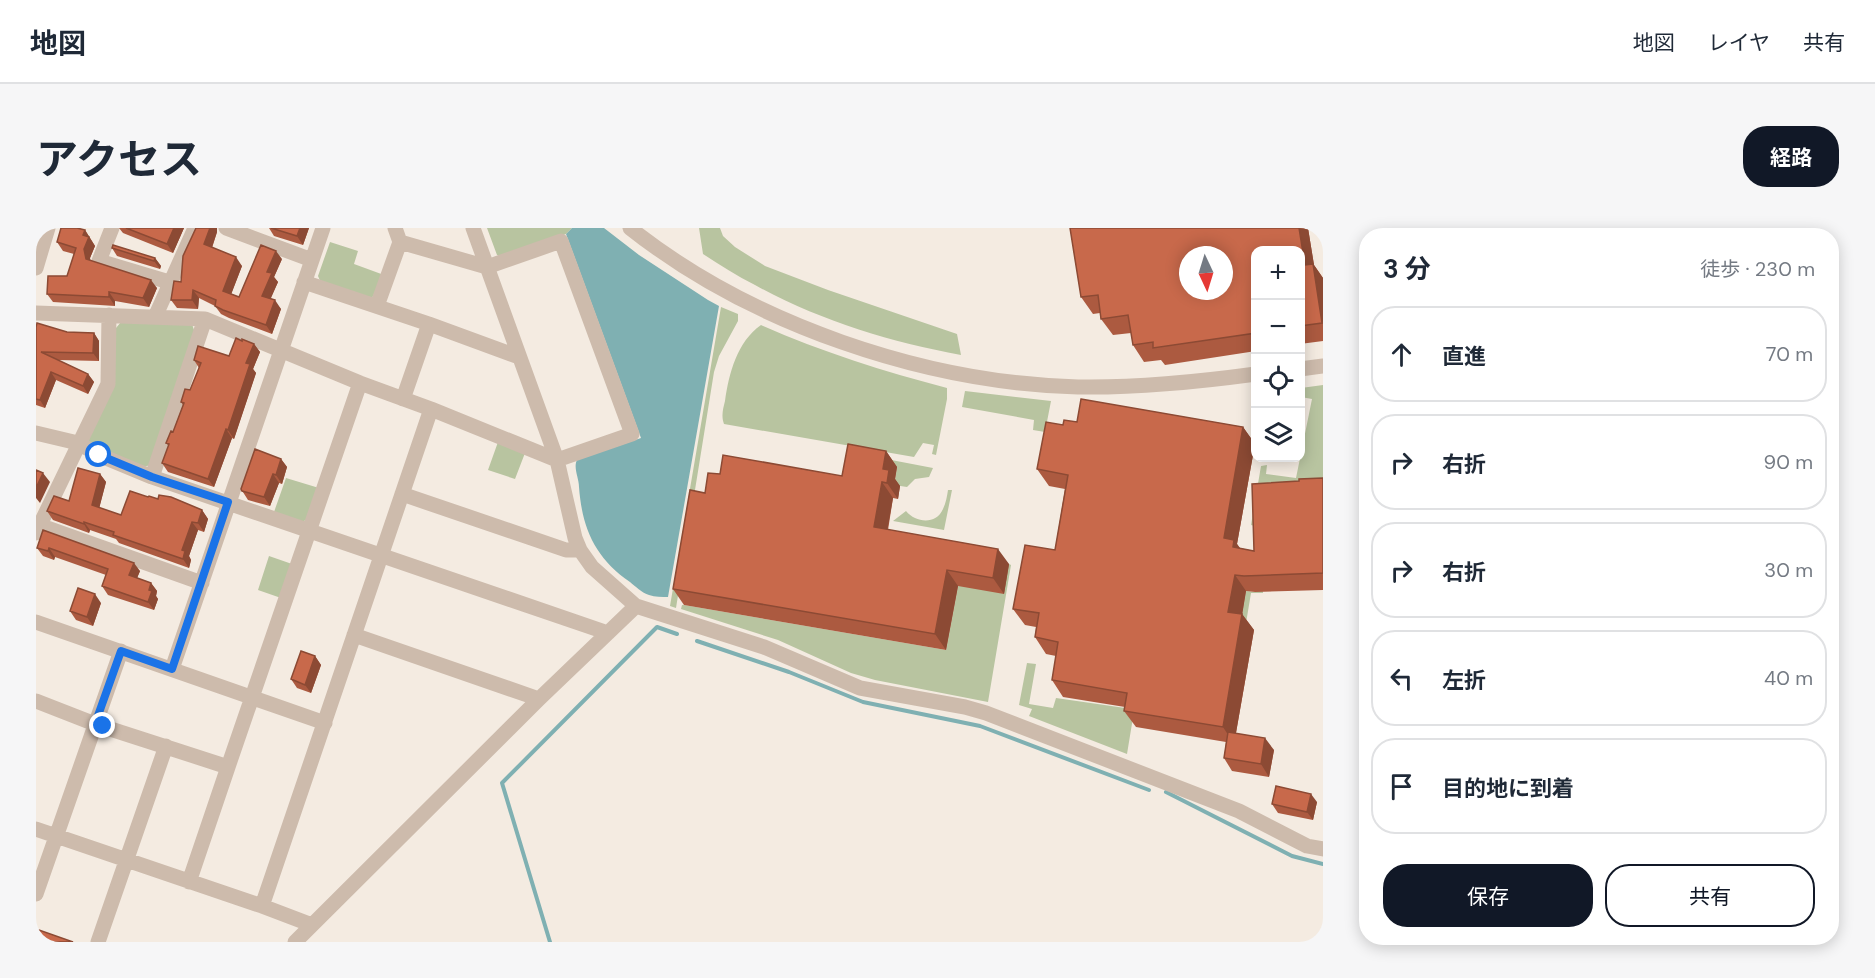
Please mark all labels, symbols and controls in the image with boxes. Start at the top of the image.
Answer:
text: 地図 [30,25,86,62]
text: 地図 [1633,29,1675,57]
text: レイヤ [1708,29,1770,57]
text: 共有 [1803,29,1845,57]
button: 経路 [1743,126,1839,187]
text: アクセス [36,132,202,187]
north arrow [1179,246,1233,300]
map controls [1251,246,1305,462]
button: + [1251,246,1305,300]
text: 3 分 [1383,252,1431,286]
text: 徒歩 · 230 m [1700,256,1815,282]
button: − [1251,300,1305,354]
icon: ahead [1385,338,1418,371]
text: 70 m [1766,341,1813,367]
text: 直進 [1442,342,1486,371]
button: locate [1251,354,1305,408]
button: layers [1251,408,1305,462]
route start [85,441,111,467]
icon: right [1385,446,1418,479]
text: 90 m [1764,449,1813,475]
text: 右折 [1442,450,1486,479]
icon: right [1385,554,1418,587]
text: 30 m [1764,557,1813,583]
text: 右折 [1442,558,1486,587]
icon: left [1385,662,1418,695]
text: 40 m [1764,665,1813,691]
text: 左折 [1442,666,1486,695]
route end [89,712,115,738]
icon: arrive [1385,770,1418,803]
text: 目的地に到着 [1442,774,1574,803]
button: 保存 [1383,864,1593,927]
button: 共有 [1605,864,1815,927]

